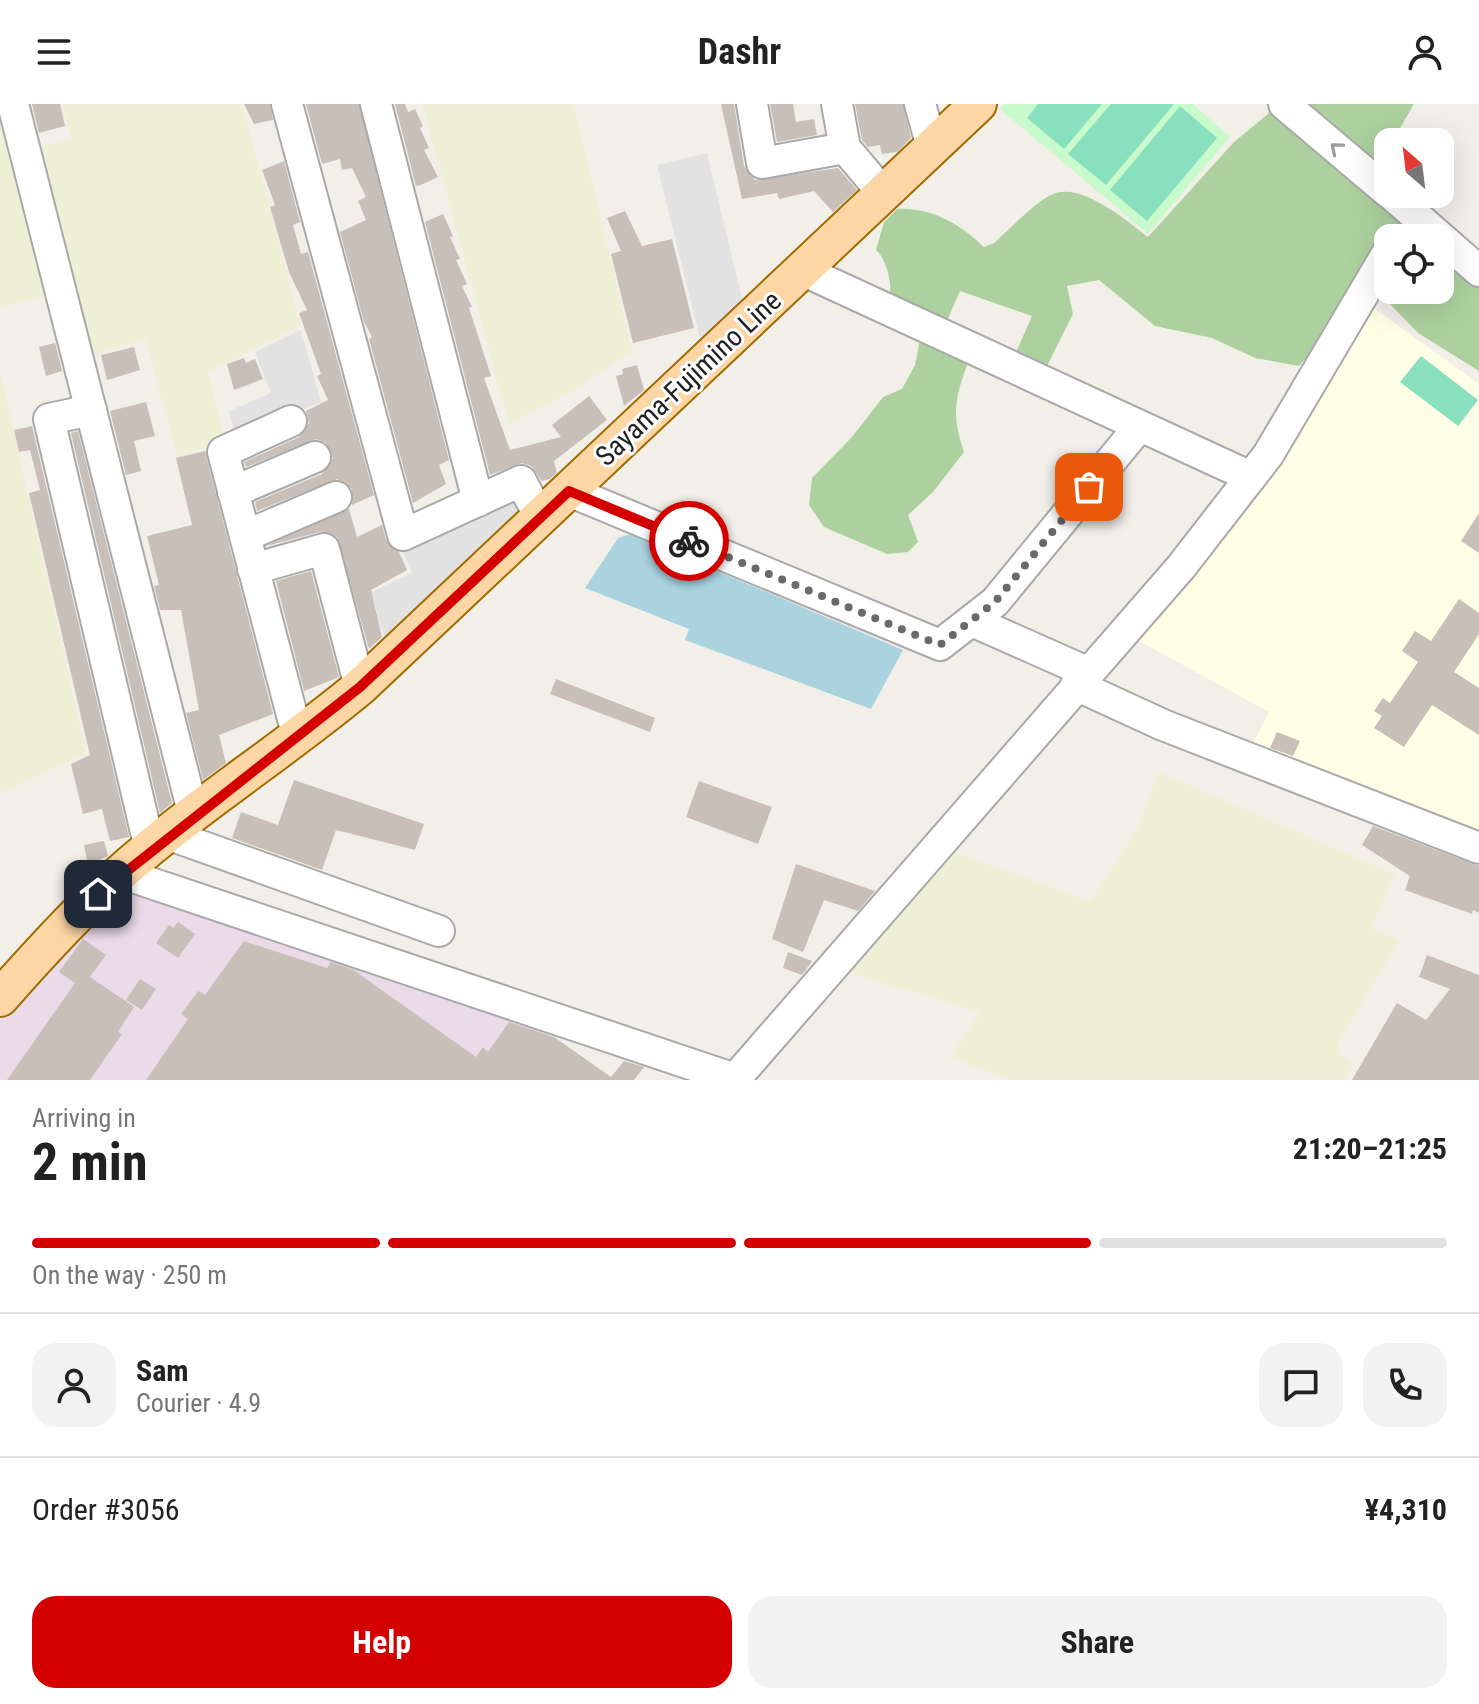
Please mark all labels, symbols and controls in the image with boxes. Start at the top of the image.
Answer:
icon: menu [32,30,76,74]
icon: person [1403,30,1447,74]
text: Dashr [698,31,781,73]
north arrow [1374,128,1454,208]
map controls [1374,128,1454,304]
one-way arrow [1331,143,1345,158]
button: locate [1374,224,1454,304]
street label: Sayama-Fujimino Line [589,284,788,473]
pin [1055,453,1123,521]
icon: bag [1067,465,1111,509]
courier [649,501,729,581]
icon: bike [667,519,711,563]
pin [64,860,132,928]
icon: home [76,872,120,916]
text: Arriving in [32,1103,136,1133]
text: 21:20–21:25 [1293,1131,1447,1166]
text: 2 min [32,1132,148,1193]
text: On the way · 250 m [32,1260,227,1290]
button: person [32,1343,116,1427]
button: chat [1259,1343,1343,1427]
button: phone [1363,1343,1447,1427]
text: Sam [136,1353,189,1388]
text: Courier · 4.9 [136,1388,261,1418]
text: Order #3056 [32,1492,180,1527]
text: ¥4,310 [1365,1492,1447,1527]
button: Help [32,1596,732,1688]
button: Share [748,1596,1447,1688]

